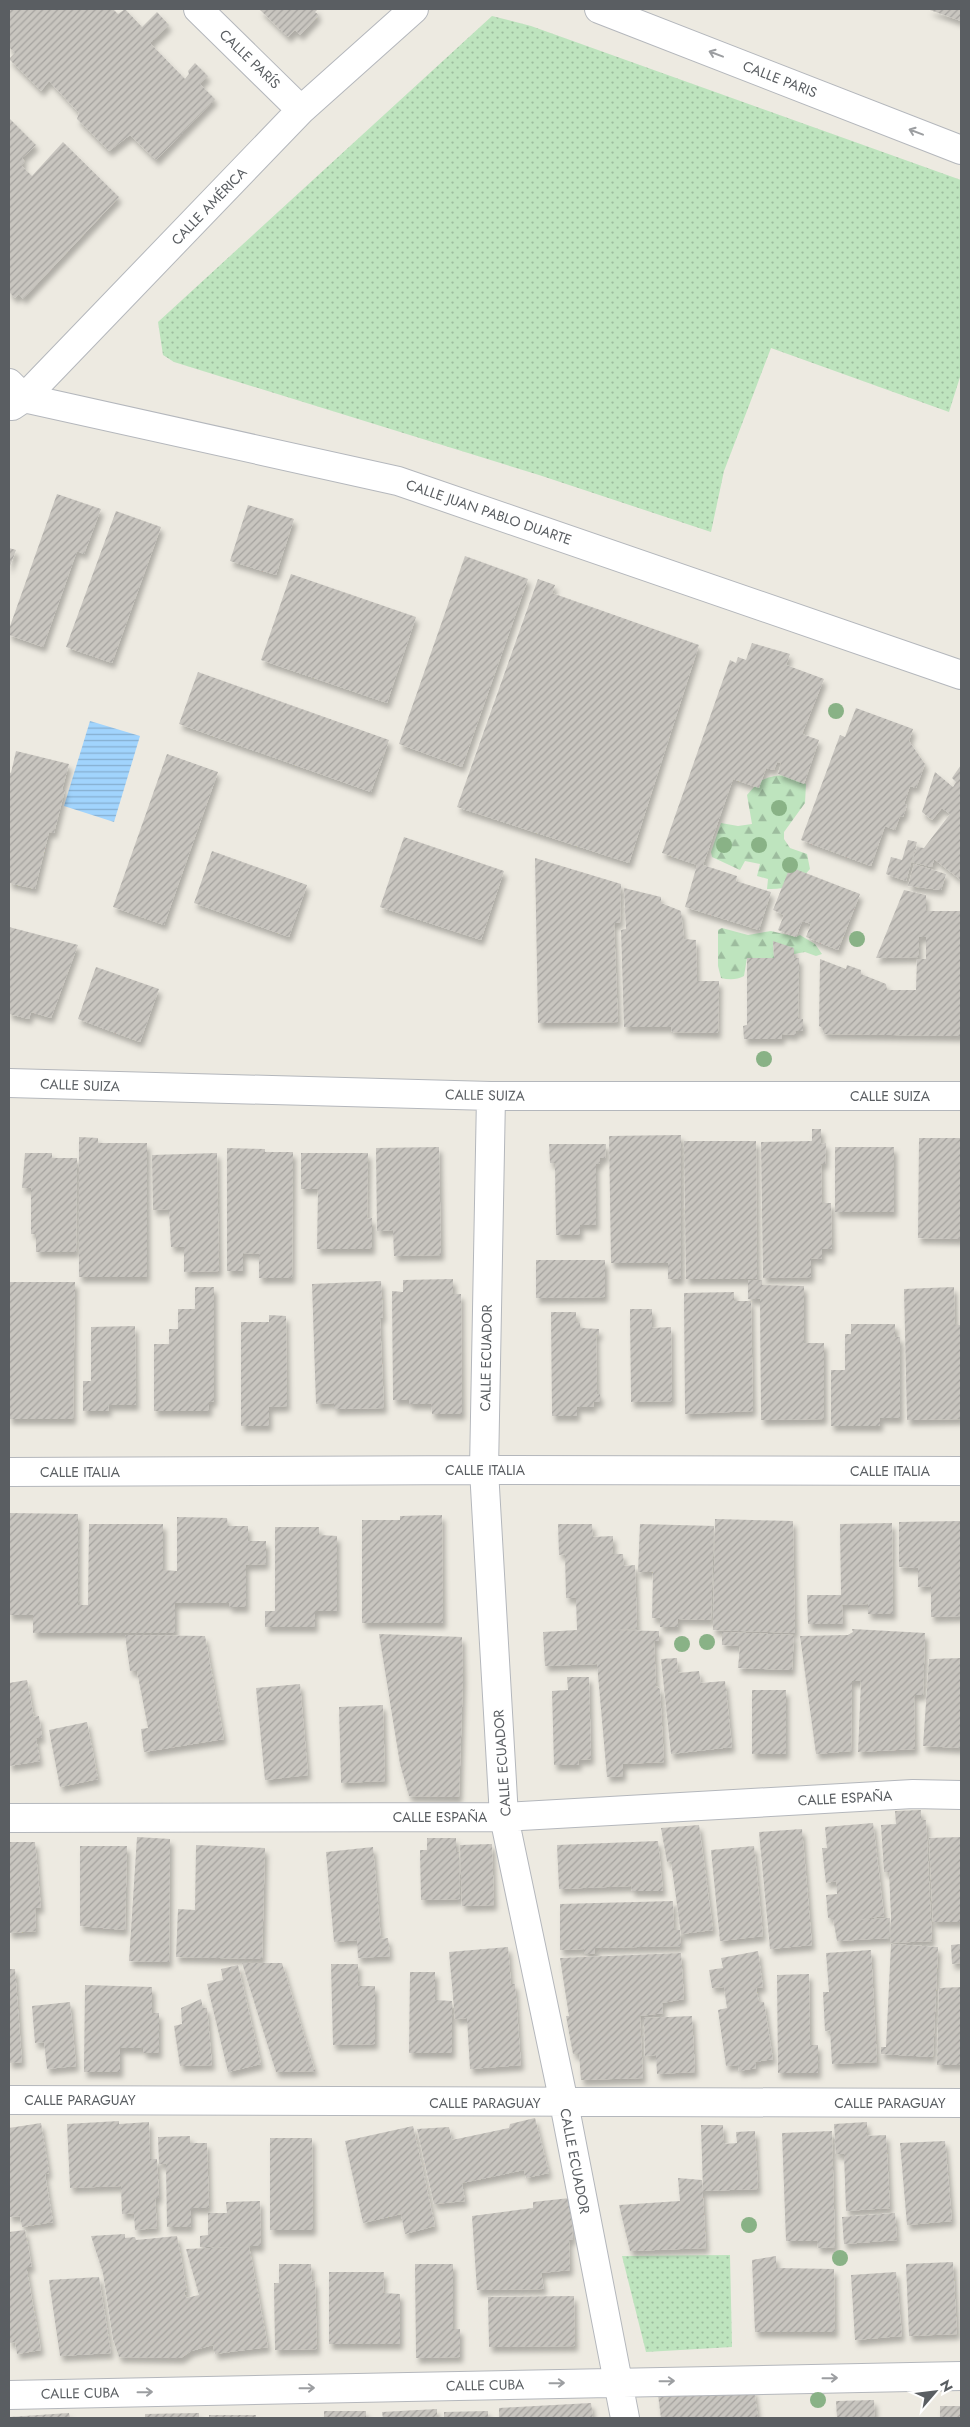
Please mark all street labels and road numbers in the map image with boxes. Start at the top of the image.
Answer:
street label: CALLE PARÍS [215,25,285,94]
street label: CALLE PARIS [740,56,820,102]
street label: CALLE AMÉRICA [167,162,252,249]
street label: CALLE JUAN PABLO DUARTE [403,474,575,550]
street label: CALLE SUIZA [40,1074,121,1096]
street label: CALLE SUIZA [445,1084,526,1106]
street label: CALLE SUIZA [850,1086,931,1106]
street label: CALLE ECUADOR [475,1304,497,1412]
street label: CALLE ITALIA [445,1460,526,1480]
street label: CALLE ITALIA [850,1461,931,1481]
street label: CALLE ITALIA [40,1462,121,1482]
street label: CALLE ECUADOR [488,1709,516,1817]
street label: CALLE ESPAÑA [797,1786,893,1810]
street label: CALLE ESPAÑA [393,1807,488,1827]
street label: CALLE PARAGUAY [24,2090,136,2110]
street label: CALLE PARAGUAY [429,2093,541,2113]
street label: CALLE PARAGUAY [834,2093,946,2113]
street label: CALLE ECUADOR [555,2107,595,2215]
street label: CALLE CUBA [446,2374,525,2396]
street label: CALLE CUBA [41,2382,120,2404]

